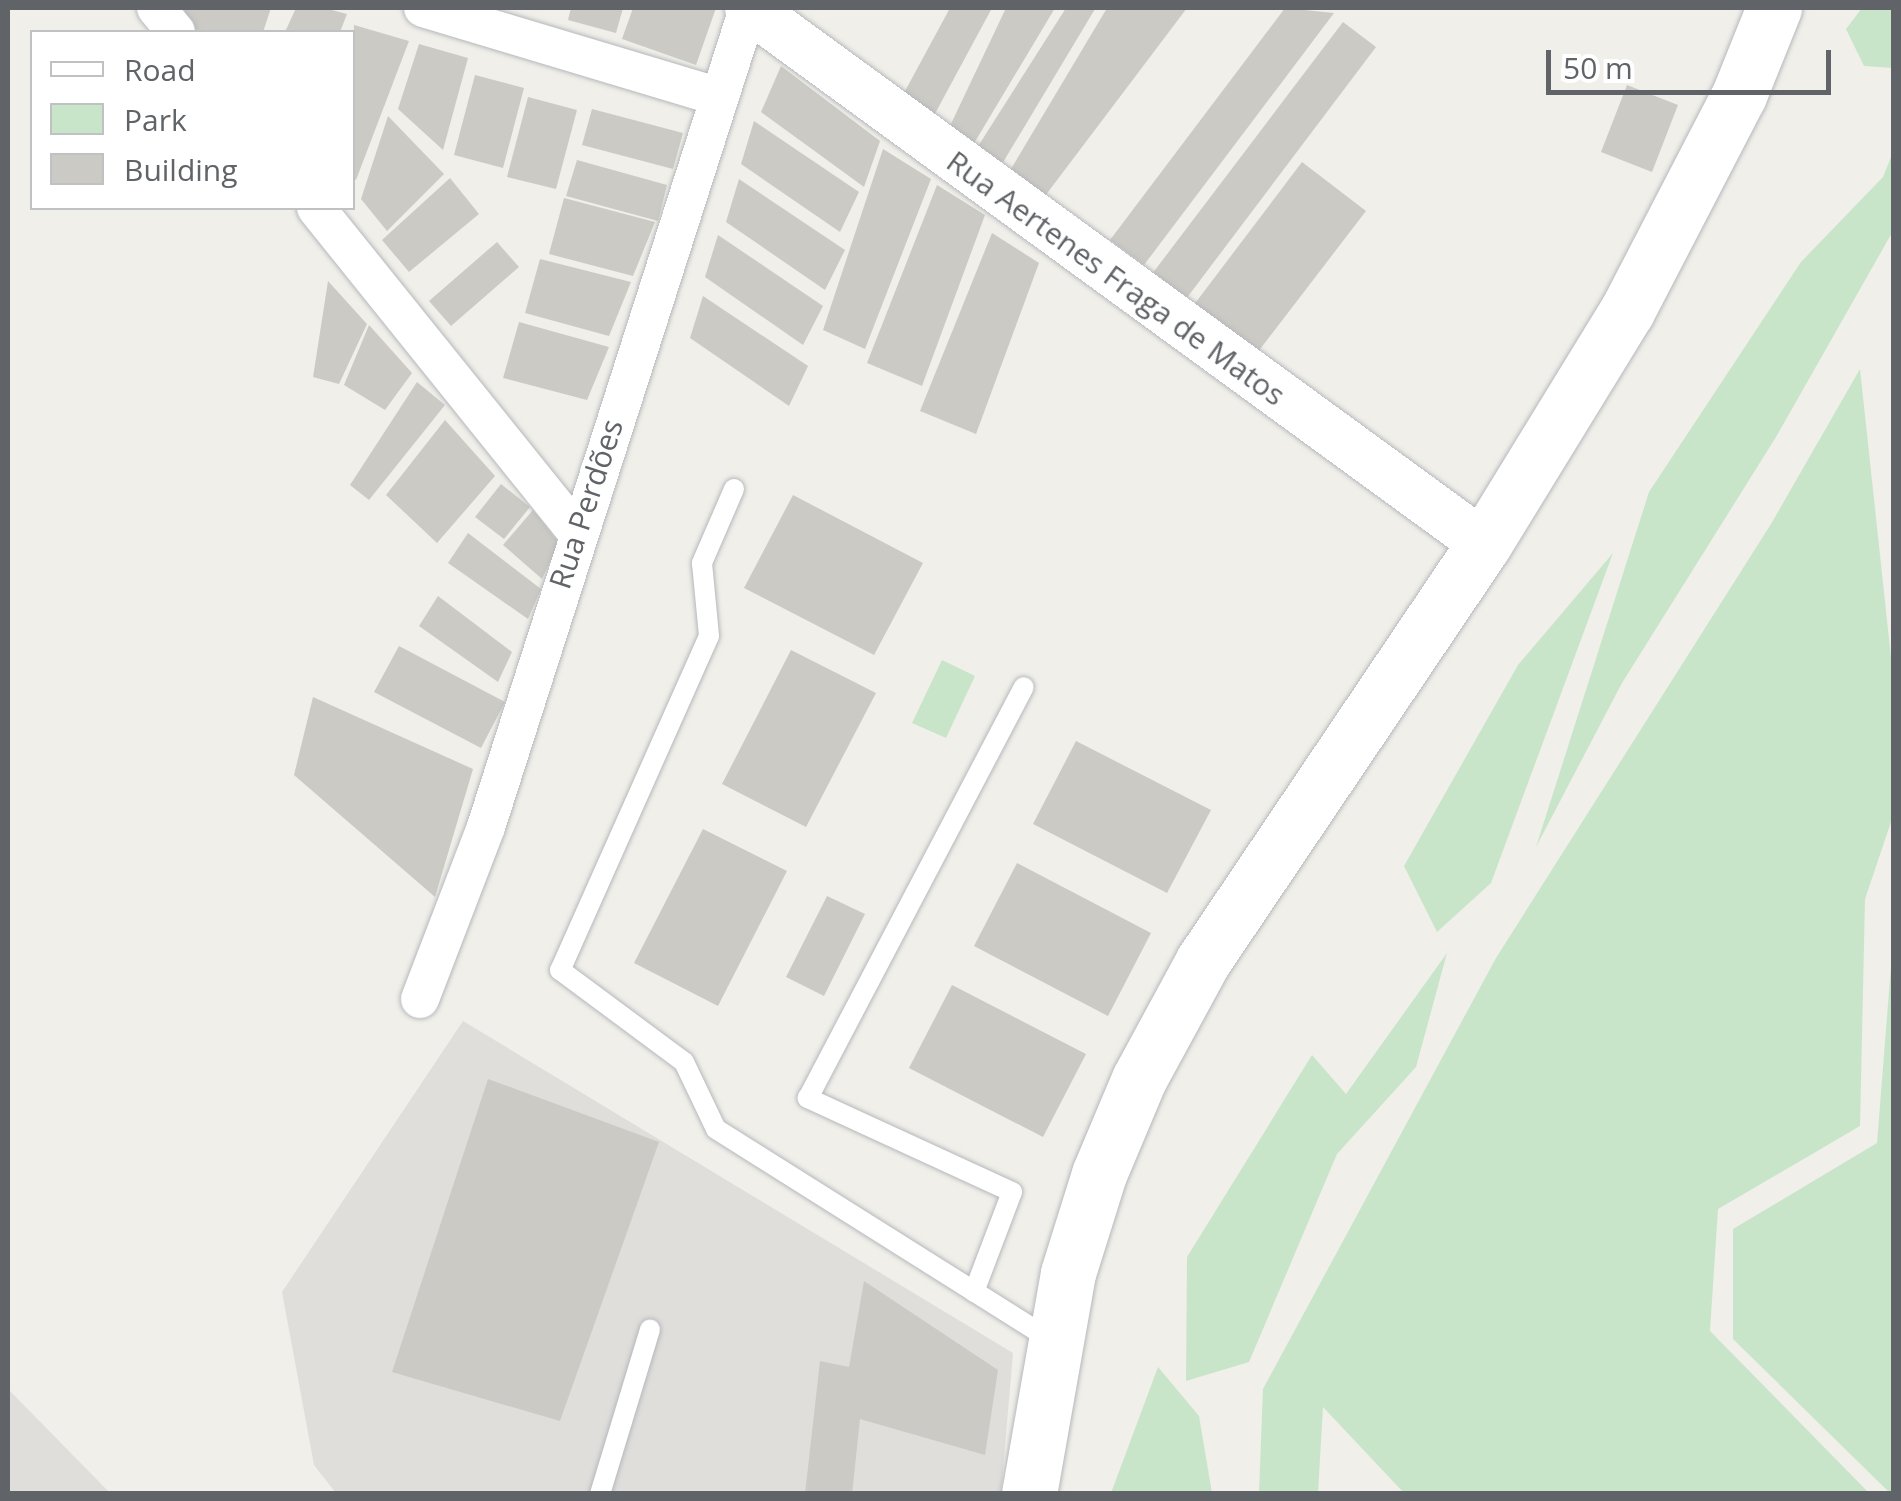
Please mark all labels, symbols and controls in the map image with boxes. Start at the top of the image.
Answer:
legend [30,30,355,210]
scale bar [1551,30,1836,92]
text: 50 m [1563,47,1633,88]
text: Road [124,49,196,90]
text: Park [124,99,187,140]
street label: Rua Aertenes Fraga de Matos [940,143,1292,413]
text: Building [124,149,238,190]
street label: Rua Perdões [542,415,630,593]

